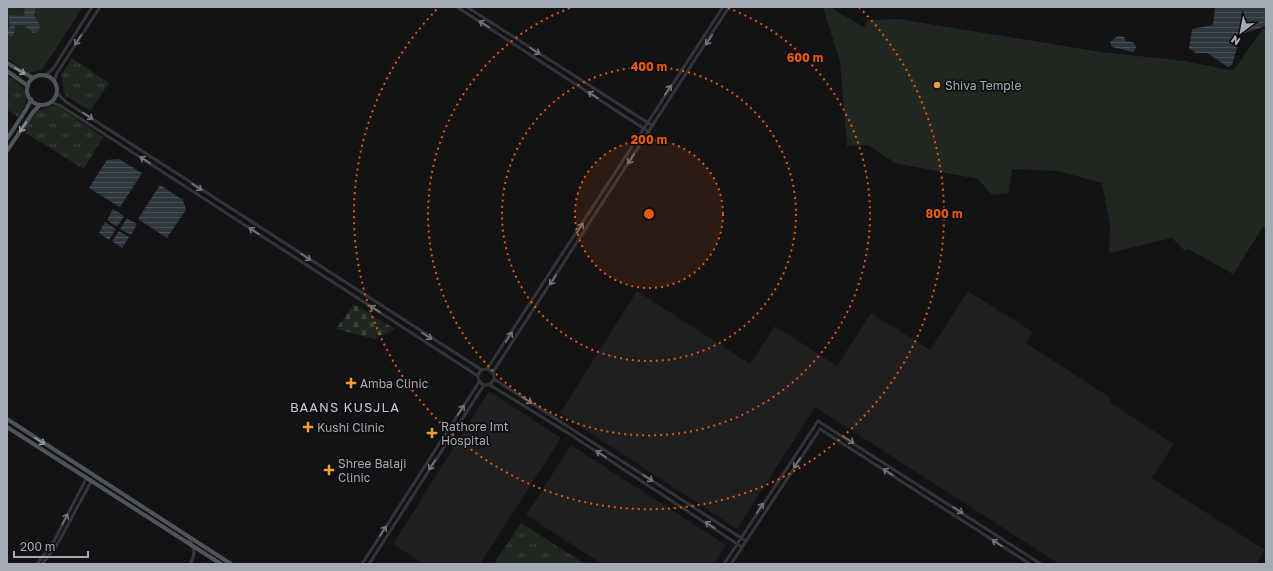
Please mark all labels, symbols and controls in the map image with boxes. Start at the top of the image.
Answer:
north arrow [1221,12,1261,52]
one-way arrow [478,20,490,28]
text: N [1228,33,1242,49]
one-way arrow [74,34,82,46]
one-way arrow [704,34,712,46]
one-way arrow [529,47,540,55]
text: 600 m [787,50,823,65]
text: 400 m [631,59,667,74]
one-way arrow [14,68,26,76]
place label: Shiva Temple [945,78,1021,93]
marker: Shiva Temple [932,80,942,90]
one-way arrow [664,85,672,96]
one-way arrow [588,91,599,99]
one-way arrow [82,112,93,121]
one-way arrow [18,121,26,133]
text: 200 m [631,132,667,147]
one-way arrow [627,153,635,164]
one-way arrow [139,156,151,164]
one-way arrow [191,183,202,191]
text: 800 m [926,206,962,221]
centre of rings [642,207,656,221]
one-way arrow [576,223,584,234]
one-way arrow [249,227,260,235]
one-way arrow [300,254,312,262]
one-way arrow [549,274,557,285]
one-way arrow [370,305,381,313]
one-way arrow [506,331,514,343]
one-way arrow [421,332,432,340]
place label: Amba Clinic [360,376,429,391]
marker: Amba Clinic [345,377,357,389]
one-way arrow [521,397,533,405]
district label: BAANS KUSJLA [290,399,400,415]
one-way arrow [457,405,465,416]
place label: Rathore Imt Hospital [441,419,509,448]
place label: Kushi Clinic [317,420,385,435]
marker: Kushi Clinic [302,421,314,433]
marker: Rathore Imt Hospital [426,427,438,439]
one-way arrow [843,436,855,444]
one-way arrow [34,437,46,445]
one-way arrow [596,450,607,458]
place label: Shree Balaji Clinic [338,456,406,485]
one-way arrow [792,457,800,469]
one-way arrow [428,459,436,471]
marker: Shree Balaji Clinic [323,464,335,476]
one-way arrow [882,468,893,477]
one-way arrow [642,474,653,482]
one-way arrow [756,503,764,514]
one-way arrow [952,506,963,514]
one-way arrow [62,513,69,525]
one-way arrow [705,521,716,529]
one-way arrow [379,526,388,537]
scale bar [14,533,88,559]
text: 200 m [20,539,55,554]
one-way arrow [992,539,1003,547]

